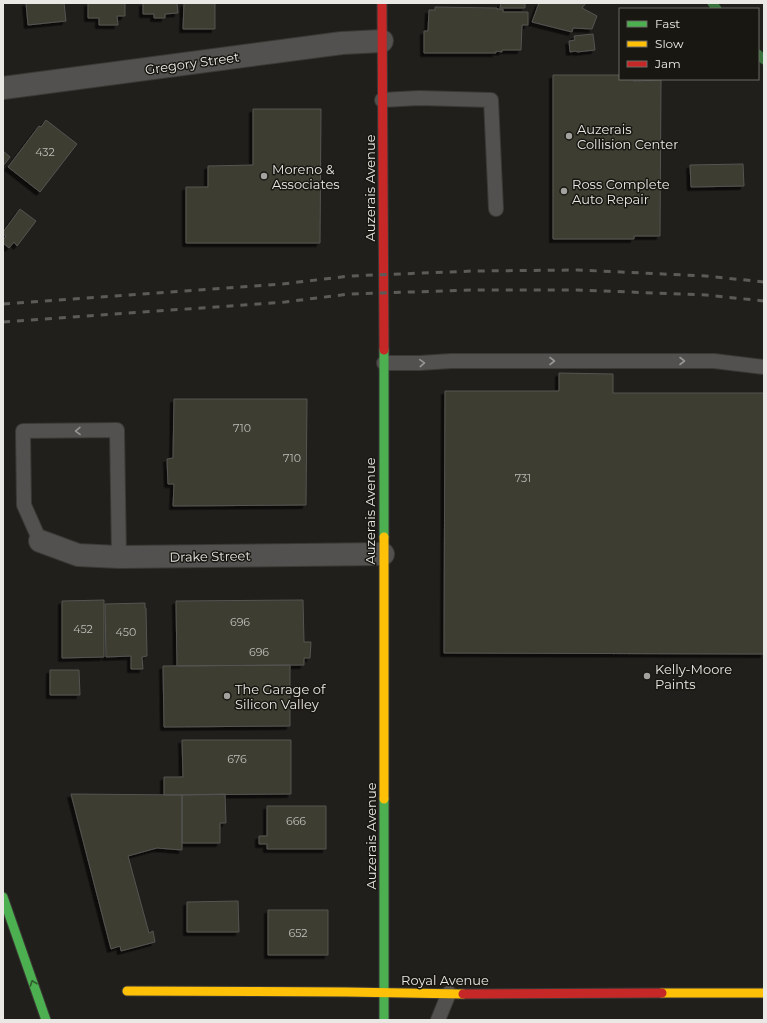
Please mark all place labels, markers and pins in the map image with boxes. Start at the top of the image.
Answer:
place label: Auzerais Collision Center [577,121,678,152]
marker: Auzerais Collision Center [564,131,574,141]
place label: Moreno & Associates [272,161,340,192]
marker: Moreno & Associates [259,171,269,181]
place label: Ross Complete Auto Repair [572,176,670,207]
marker: Ross Complete Auto Repair [559,186,569,196]
place label: Kelly-Moore Paints [655,661,732,692]
marker: Kelly-Moore Paints [642,671,652,681]
place label: The Garage of Silicon Valley [235,681,326,712]
marker: The Garage of Silicon Valley [222,691,232,701]

